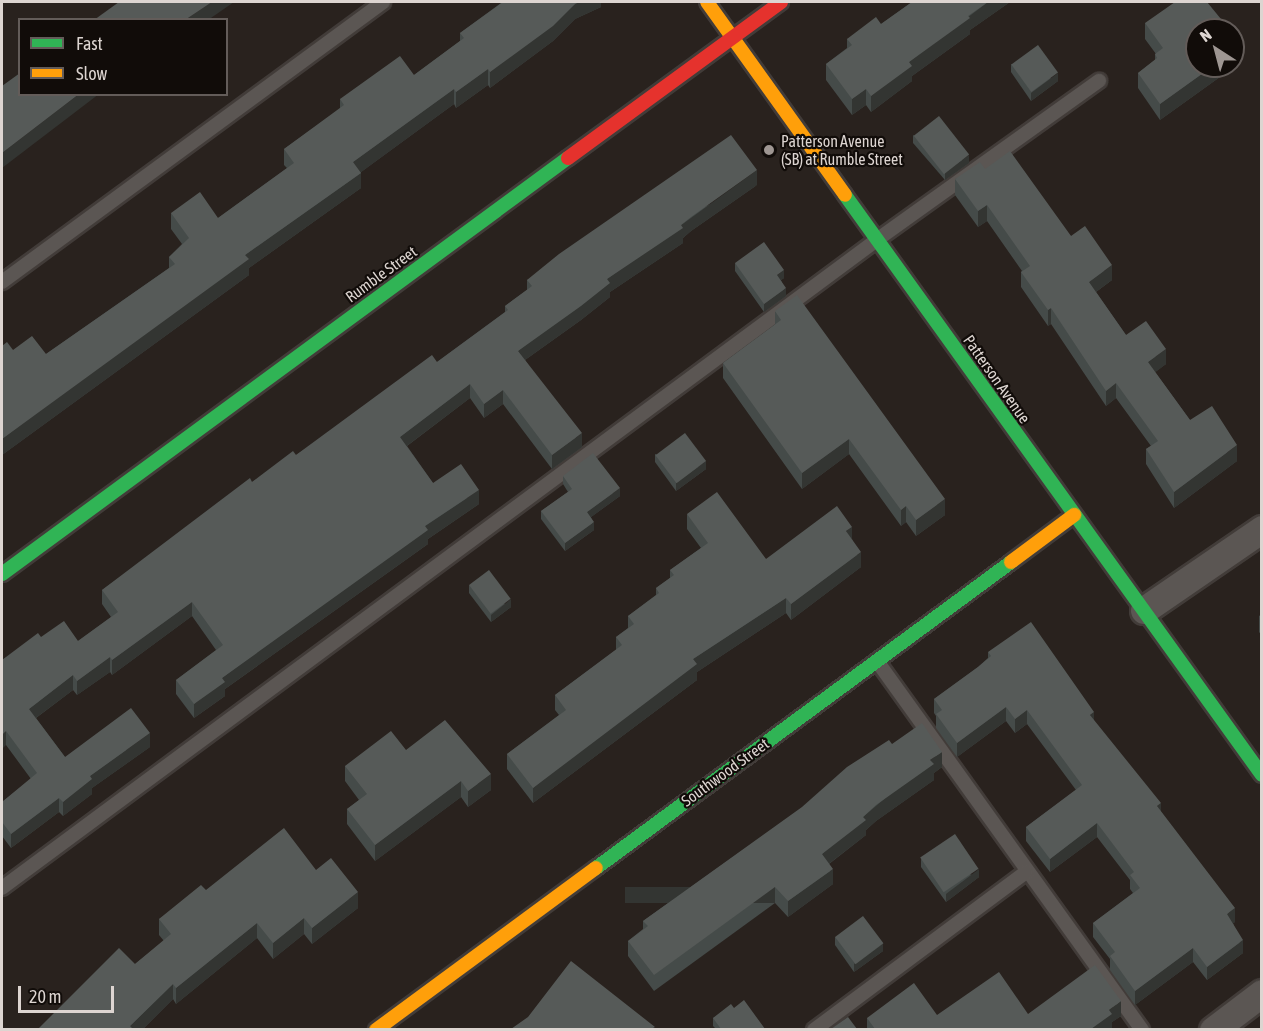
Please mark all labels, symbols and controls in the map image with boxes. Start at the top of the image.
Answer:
legend [18,18,228,96]
north arrow [1185,18,1245,78]
text: N [1196,25,1215,45]
text: Fast [76,33,103,54]
text: Slow [76,63,107,84]
place label: Patterson Avenue (SB) at Rumble Street [781,131,903,169]
marker: Patterson Avenue (SB) at Rumble Street [762,143,776,157]
street label: Rumble Street [342,242,420,306]
street label: Patterson Avenue [959,331,1035,427]
street label: Southwood Street [677,734,773,810]
scale bar [21,974,117,1012]
text: 20 m [29,986,61,1007]

